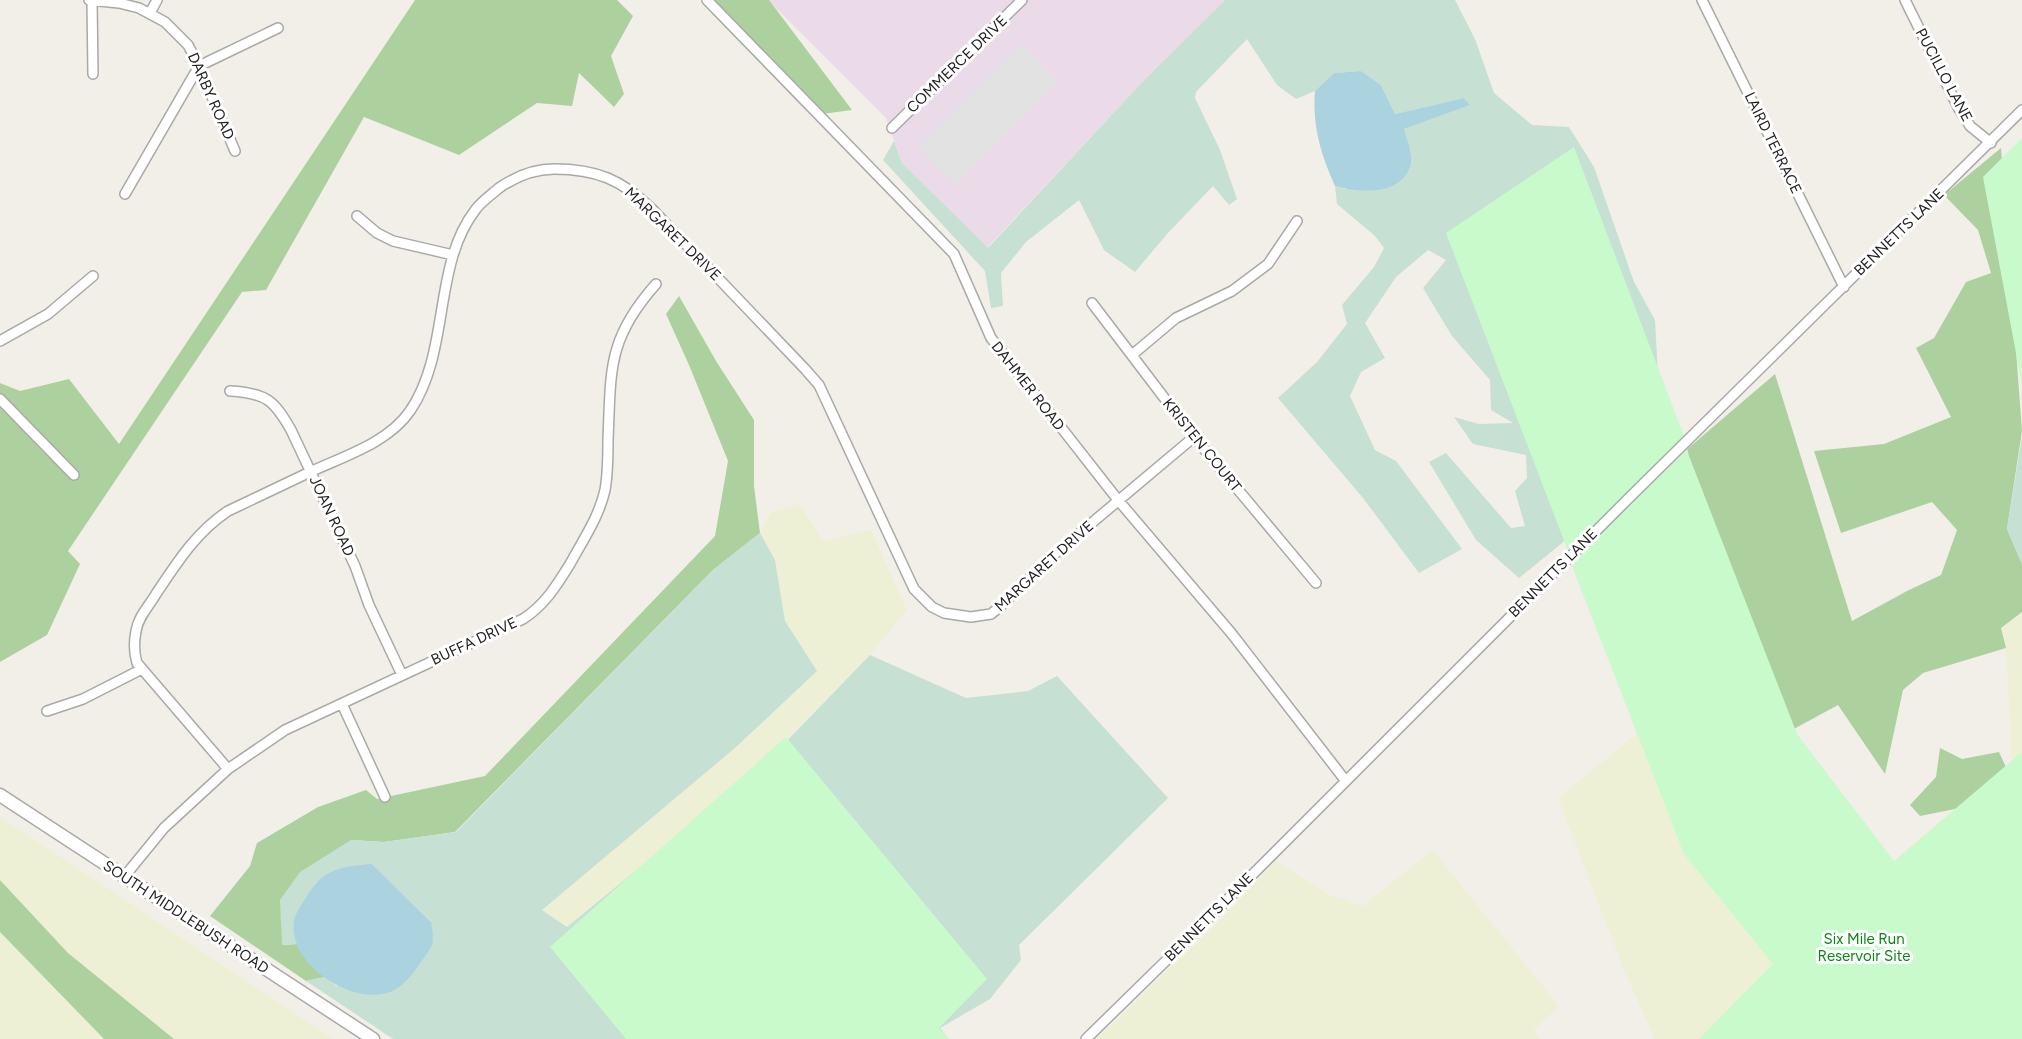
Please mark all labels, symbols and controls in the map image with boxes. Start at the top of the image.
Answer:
street label: COMMERCE DRIVE [903,11,1011,117]
street label: PUCILLO LANE [1912,25,1976,125]
street label: DARBY ROAD [184,50,238,142]
street label: LAIRD TERRACE [1741,89,1805,197]
street label: MARGARET DRIVE [621,183,725,285]
street label: BENNETTS LANE [1850,185,1948,279]
street label: DAHMER ROAD [988,338,1068,434]
street label: KRISTEN COURT [1159,395,1246,496]
street label: JOAN ROAD [306,473,358,559]
street label: MARGARET DRIVE [991,517,1097,615]
street label: BENNETTS LANE [1505,525,1601,621]
street label: BUFFA DRIVE [428,613,520,669]
street label: SOUTH MIDDLEBUSH ROAD [100,857,272,977]
street label: BENNETTS LANE [1161,869,1257,965]
park label: Six Mile Run Reservoir Site [1818,930,1910,965]

